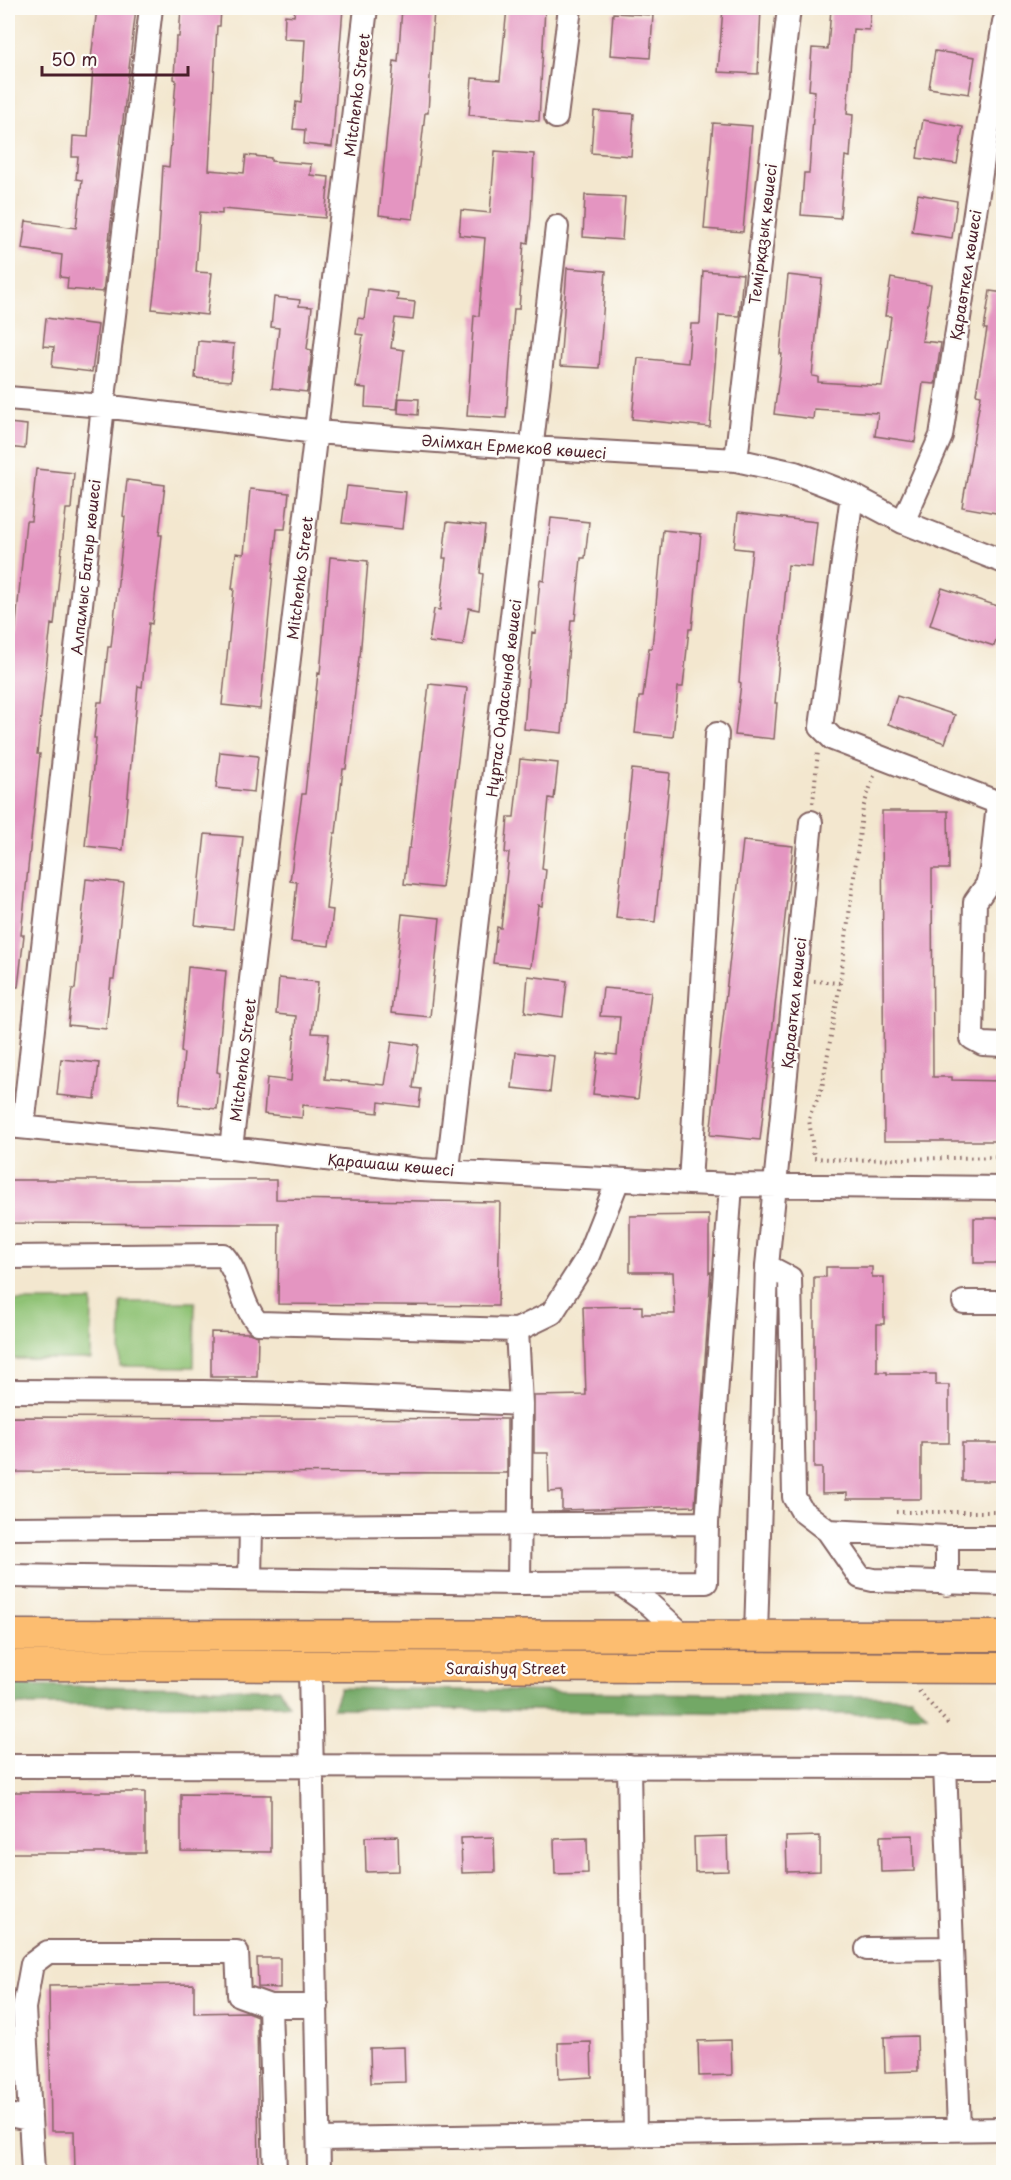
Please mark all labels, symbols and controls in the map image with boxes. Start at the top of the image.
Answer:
street label: Mitchenko Street [337,32,375,158]
scale bar [42,39,188,77]
text: 50 m [51,45,98,72]
street label: Темірқазық көшесі [742,162,782,306]
street label: Қараөткел көшесі [943,208,987,342]
street label: Әлімхан Ермеков көшесі [421,428,607,464]
street label: Алпамыс Батыр көшесі [64,478,106,656]
street label: Mitchenko Street [280,515,318,641]
street label: Нұртас Оңдасынов көшесі [479,598,527,798]
street label: Қараөткел көшесі [775,936,811,1070]
street label: Mitchenko Street [223,997,261,1123]
street label: Қарашаш көшесі [327,1147,455,1181]
street label: Saraishyq Street [446,1656,566,1679]

